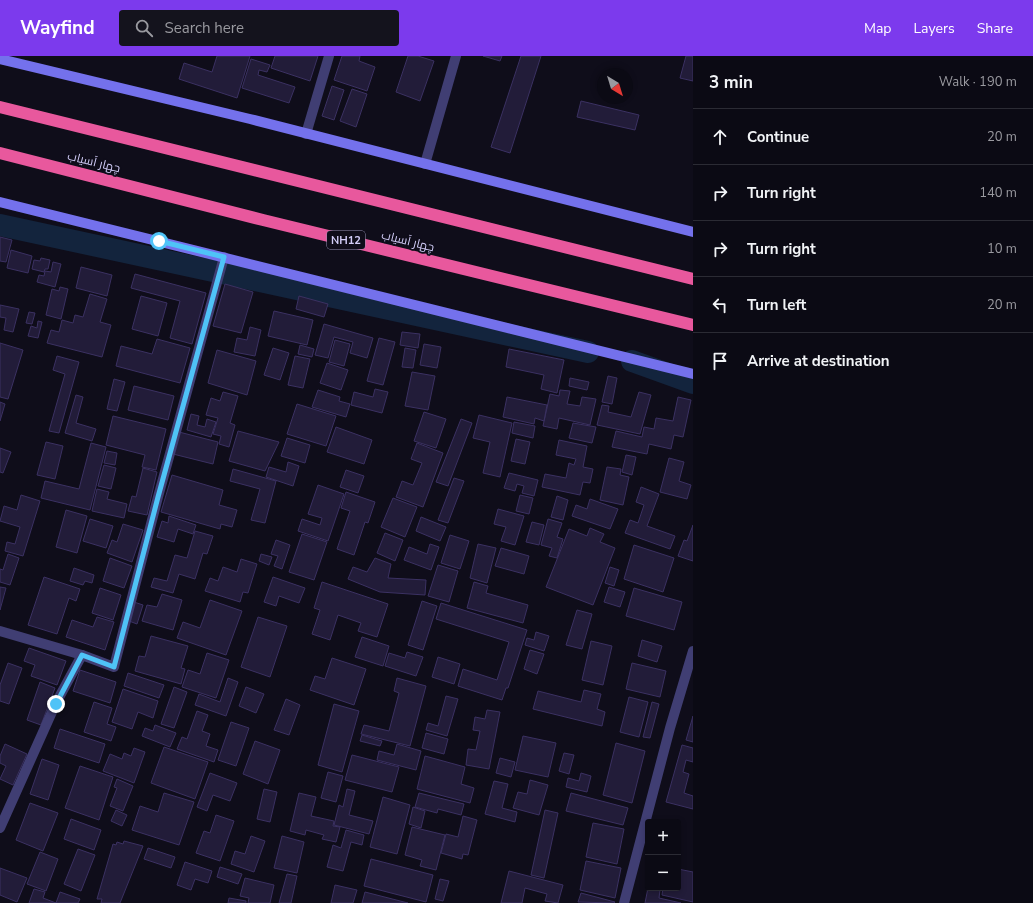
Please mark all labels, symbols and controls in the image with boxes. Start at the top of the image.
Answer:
search box [119,10,399,46]
text: Wayfind [20,15,95,41]
icon: search [133,17,155,39]
text: Search here [165,18,244,38]
text: Map [864,19,891,38]
text: Layers [913,19,955,38]
text: Share [977,19,1013,38]
north arrow [597,68,633,104]
text: 3 min [709,71,753,94]
text: Walk · 190 m [939,73,1017,91]
icon: ahead [709,126,731,148]
text: Continue [747,127,809,147]
text: 20 m [987,128,1017,146]
street label: چهار آسیاب [66,148,122,177]
icon: right [709,182,731,204]
text: Turn right [747,183,816,203]
text: 140 m [979,184,1017,202]
street label: چهار آسیاب [380,227,436,256]
road number: NH12 [327,231,365,249]
route start [150,232,168,250]
icon: right [709,238,731,260]
text: Turn right [747,239,816,259]
text: 10 m [987,240,1017,258]
icon: left [709,294,731,316]
text: Turn left [747,295,806,315]
text: 20 m [987,296,1017,314]
icon: arrive [709,350,731,372]
text: Arrive at destination [747,351,890,371]
route end [47,695,65,713]
map controls [645,819,681,891]
button: + [645,819,681,855]
button: − [645,855,681,891]

